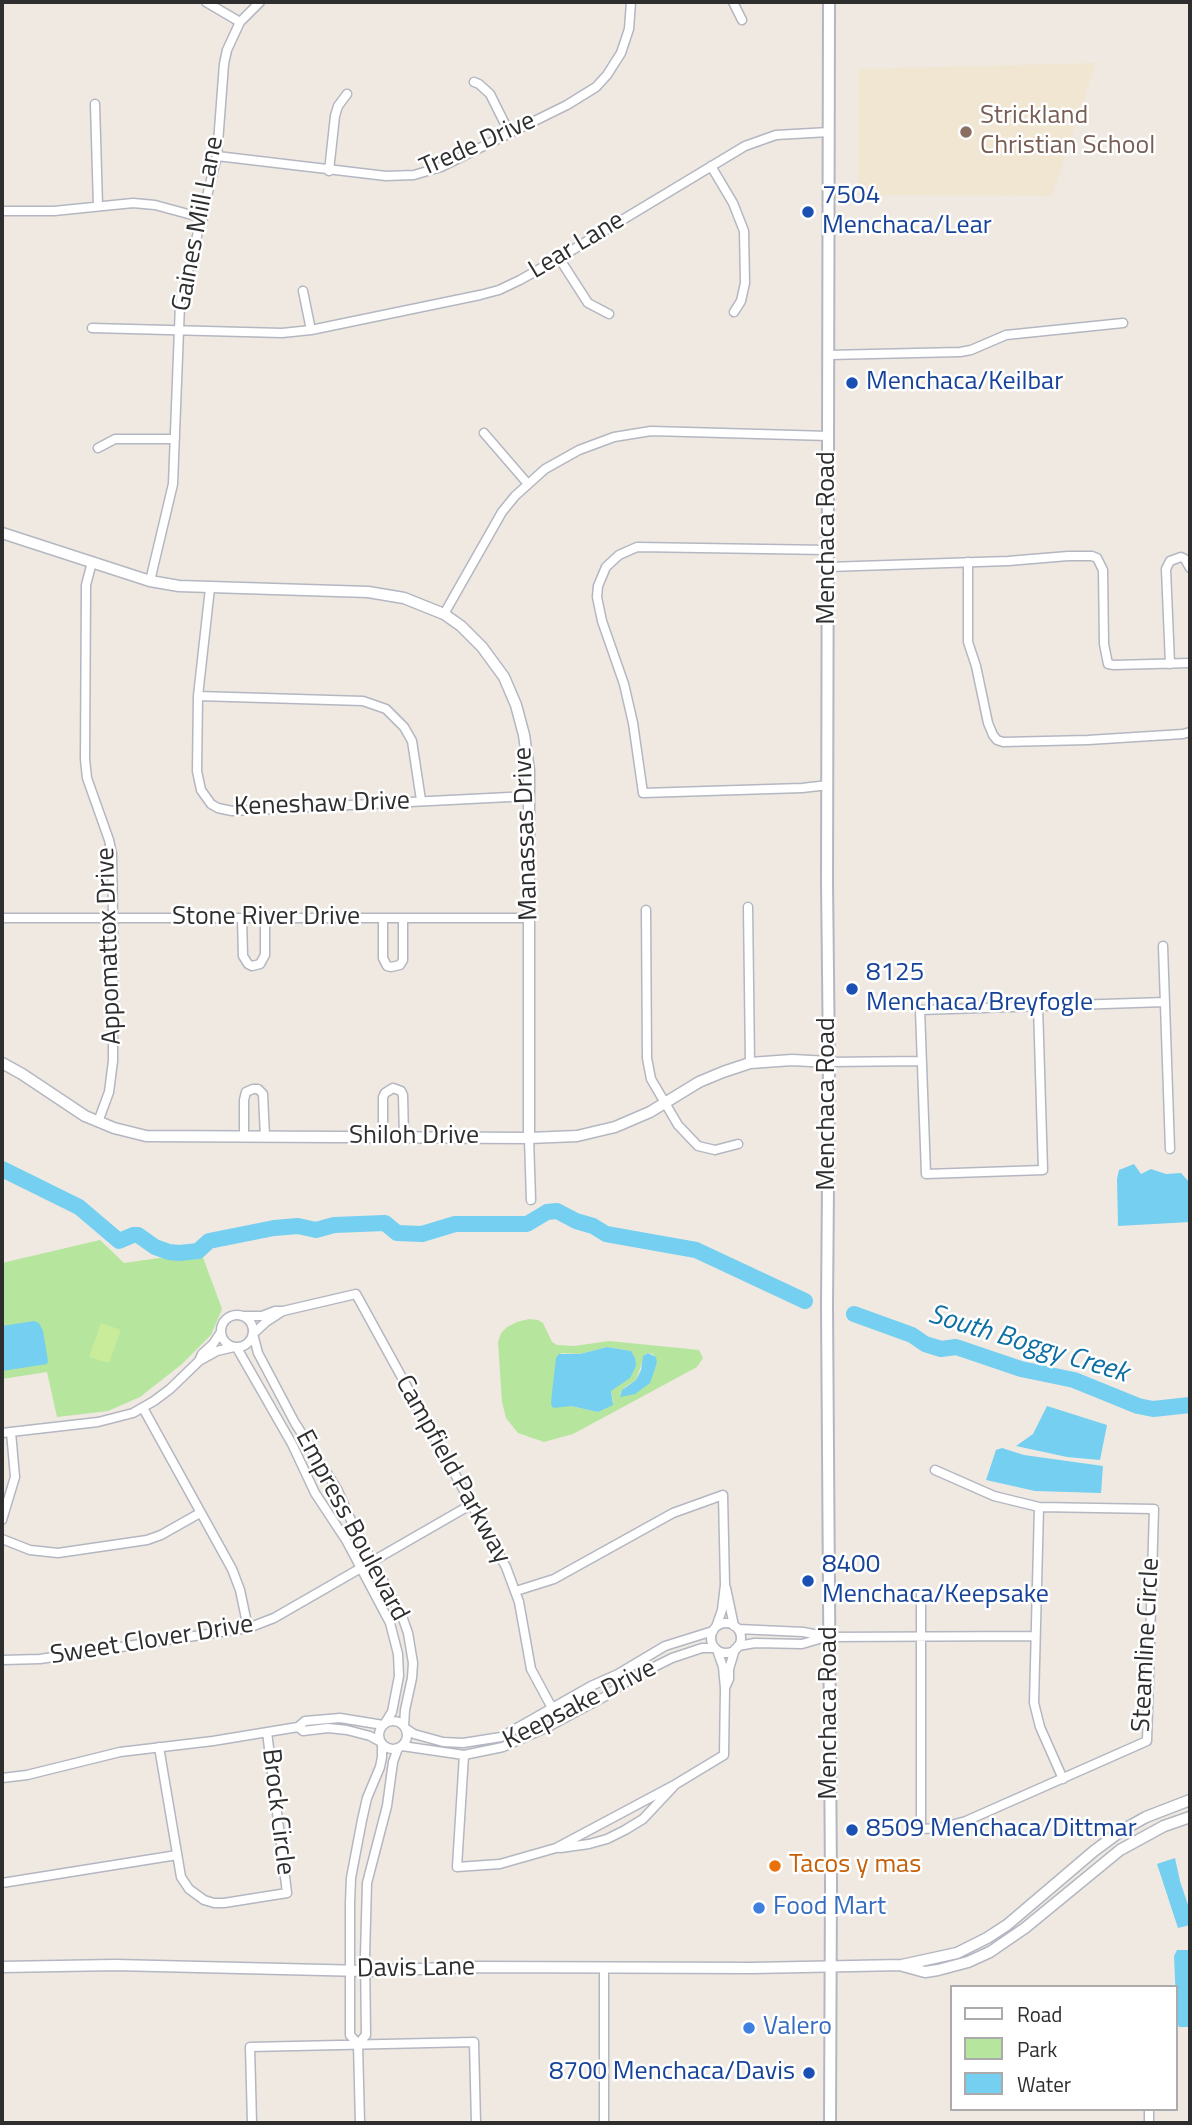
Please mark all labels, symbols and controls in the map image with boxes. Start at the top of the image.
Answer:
place label: Strickland Christian School [980,101,1155,162]
street label: Trede Drive [416,106,540,184]
marker: Strickland Christian School [958,124,974,140]
street label: Gaines Mill Lane [167,134,231,314]
place label: 7504 Menchaca/Lear [822,181,992,242]
marker: 7504 Menchaca/Lear [800,204,816,220]
street label: Lear Lane [524,205,630,287]
place label: Menchaca/Keilbar [866,367,1063,399]
marker: Menchaca/Keilbar [844,375,860,391]
street label: Menchaca Road [812,451,844,625]
street label: Manassas Drive [508,747,546,921]
street label: Keneshaw Drive [233,786,411,824]
street label: Appomattox Drive [91,847,129,1045]
street label: Stone River Drive [172,902,360,934]
place label: 8125 Menchaca/Breyfogle [866,958,1093,1020]
marker: 8125 Menchaca/Breyfogle [844,981,860,997]
street label: Menchaca Road [812,1017,844,1191]
street label: Shiloh Drive [349,1121,479,1153]
water label: South Boggy Creek [924,1299,1132,1391]
street label: Campfield Parkway [387,1370,517,1570]
street label: Empress Boulevard [288,1425,414,1627]
place label: 8400 Menchaca/Keepsake [822,1550,1049,1612]
street label: Steamline Circle [1127,1557,1167,1733]
marker: 8400 Menchaca/Keepsake [800,1573,816,1589]
street label: Sweet Clover Drive [48,1610,256,1672]
street label: Menchaca Road [814,1626,846,1800]
street label: Keepsake Drive [498,1653,662,1757]
street label: Brock Circle [254,1747,300,1877]
place label: 8509 Menchaca/Dittmar [866,1814,1137,1846]
marker: 8509 Menchaca/Dittmar [844,1822,860,1838]
place label: Tacos y mas [789,1850,921,1882]
marker: Tacos y mas [767,1858,783,1874]
place label: Food Mart [773,1892,886,1924]
marker: Food Mart [751,1900,767,1916]
street label: Davis Lane [357,1952,475,1986]
legend [950,1985,1178,2111]
text: Road [1017,1998,1062,2030]
place label: Valero [763,2012,832,2044]
marker: Valero [741,2020,757,2036]
text: Park [1017,2033,1057,2065]
place label: 8700 Menchaca/Davis [549,2057,795,2089]
marker: 8700 Menchaca/Davis [801,2065,817,2081]
text: Water [1017,2068,1071,2100]

